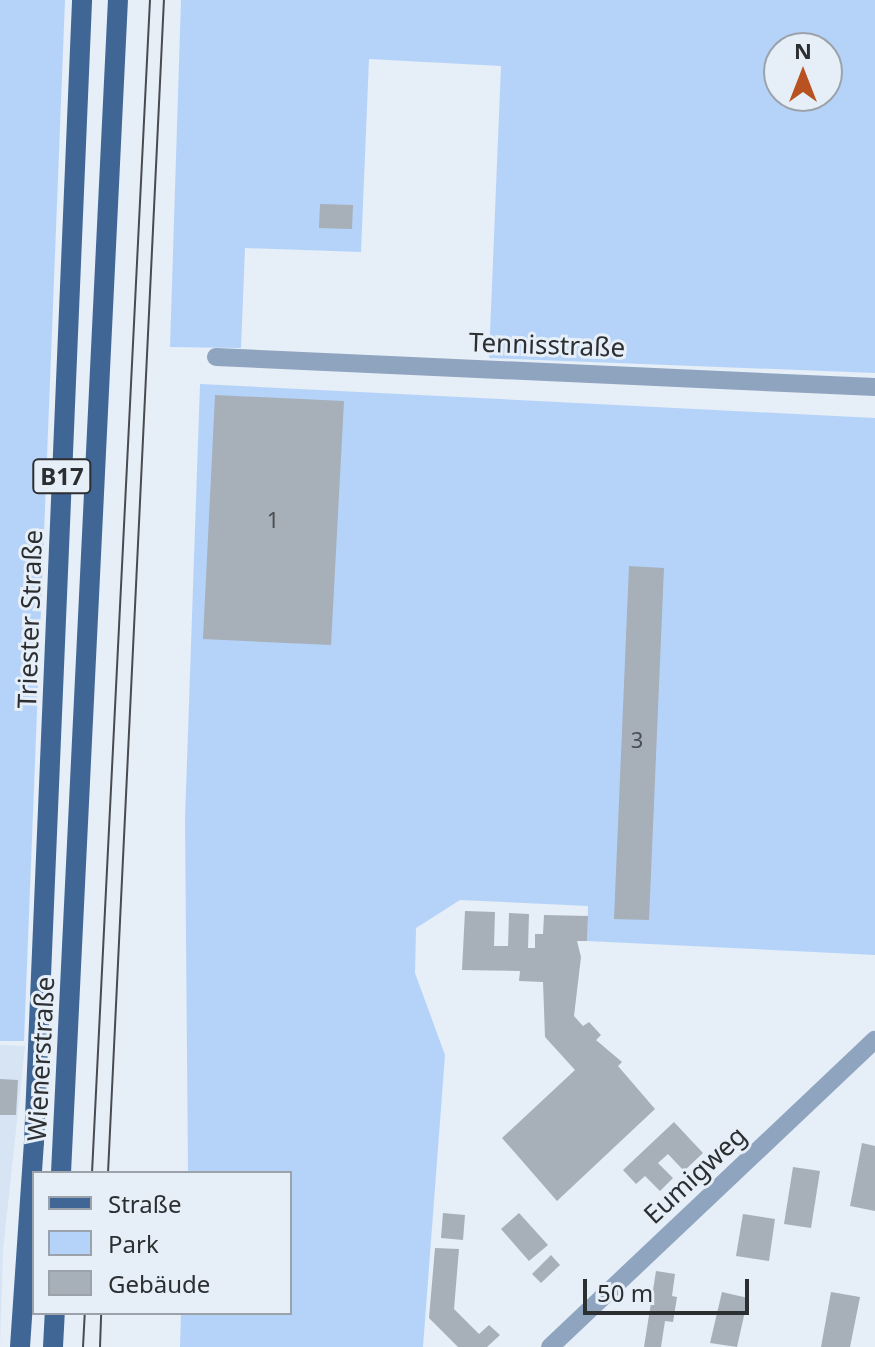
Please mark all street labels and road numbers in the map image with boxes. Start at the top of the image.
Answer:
street label: Tennisstraße [468,327,626,363]
road number: B17 [32,456,92,496]
street label: Triester Straße [11,529,49,709]
street label: Wienerstraße [21,976,61,1142]
street label: Eumigweg [637,1120,753,1230]

